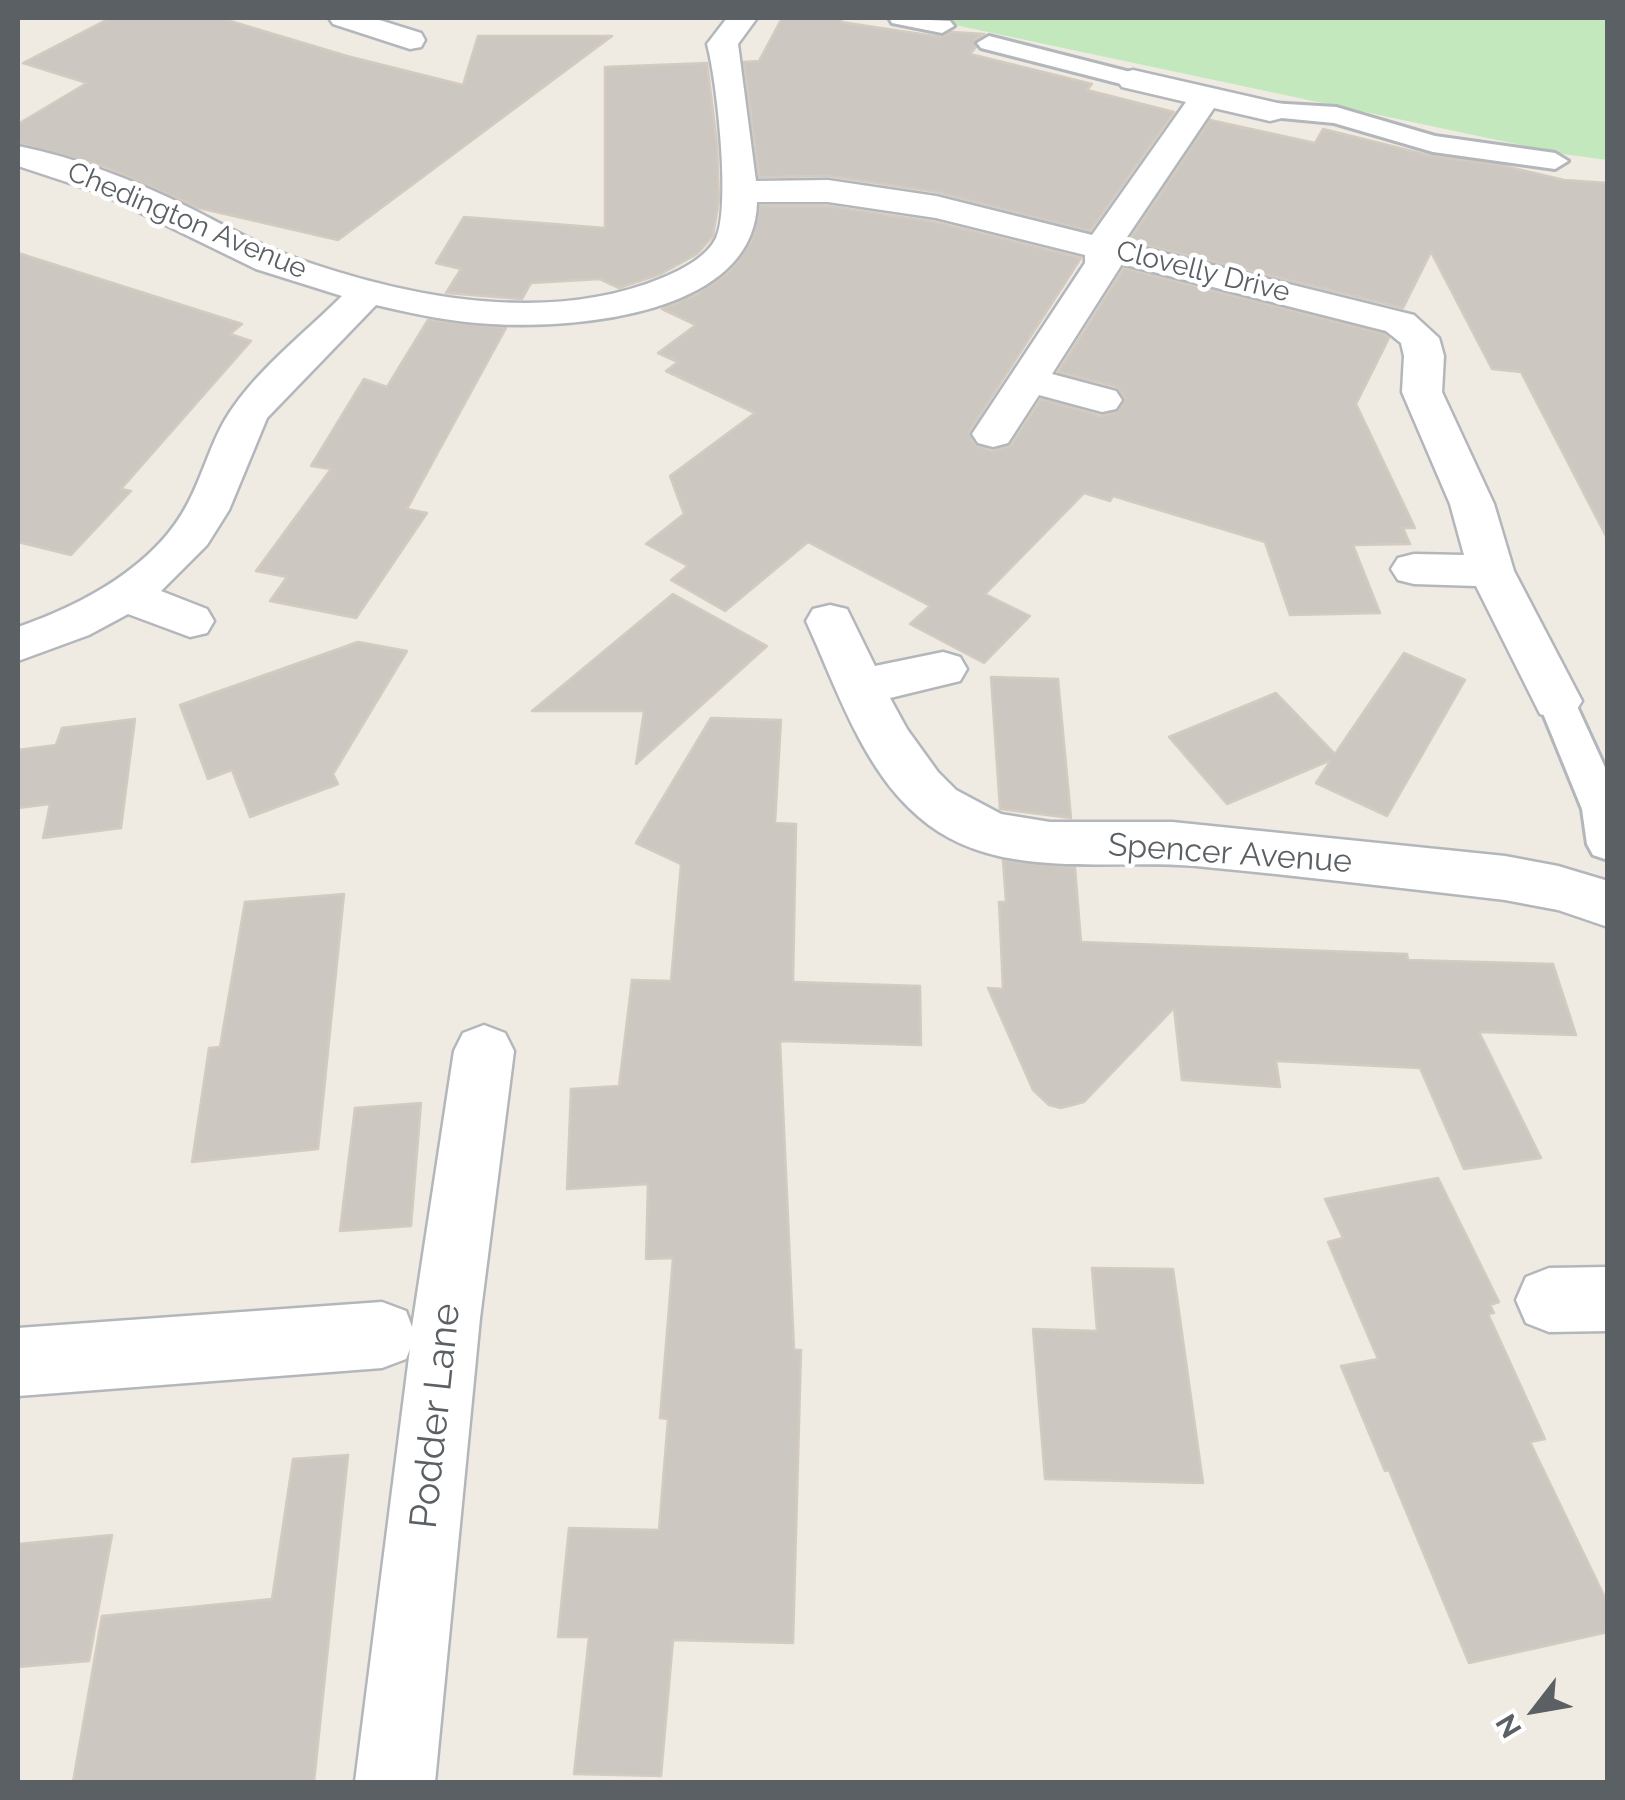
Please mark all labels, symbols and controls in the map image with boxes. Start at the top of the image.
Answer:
street label: Chedington Avenue [62,155,312,287]
street label: Clovelly Drive [1113,234,1293,310]
street label: Spencer Avenue [1107,826,1353,882]
street label: Podder Lane [402,1301,470,1531]
north arrow [1485,1660,1585,1760]
text: N [1489,1708,1529,1743]

